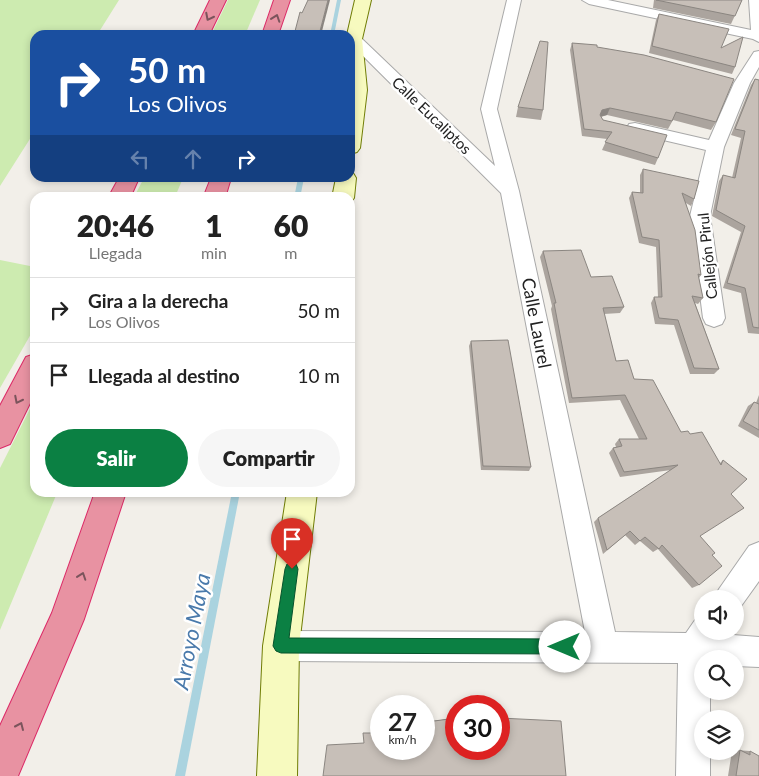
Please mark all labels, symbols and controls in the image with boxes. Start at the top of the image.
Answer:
one-way arrow [206,12,216,21]
one-way arrow [270,14,280,22]
text: 50 m [128,48,206,90]
icon: right [45,50,110,115]
street label: Calle Eucaliptos [389,73,475,157]
text: Los Olivos [128,90,227,117]
icon: left [126,145,154,173]
icon: ahead [179,145,207,173]
icon: right [232,145,260,173]
text: 20:46 [77,207,154,243]
text: 1 [205,207,223,243]
text: 60 [274,207,308,243]
street label: Callejón Pirul [694,212,720,300]
text: Llegada [89,243,142,262]
text: min [201,243,227,262]
text: m [284,243,298,262]
street label: Calle Laurel [517,276,557,370]
text: Gira a la derecha [88,289,228,312]
icon: right [45,296,73,324]
text: 50 m [297,299,340,322]
text: Los Olivos [88,312,160,331]
icon: arrive [45,361,73,389]
text: Llegada al destino [88,364,240,387]
text: 10 m [297,364,340,387]
one-way arrow [13,395,24,404]
button: Salir [45,429,188,487]
button: Compartir [198,429,340,487]
pin [271,518,313,569]
icon: arrive [278,525,306,553]
water label: Arroyo Maya [166,571,215,692]
one-way arrow [76,573,86,581]
map controls [694,590,744,760]
button: sound [694,590,744,640]
position arrow [538,620,590,672]
button: search [694,650,744,700]
speed limit sign: 30 [445,695,510,760]
text: 27 [388,706,417,736]
button: layers [694,710,744,760]
one-way arrow [13,722,24,731]
text: km/h [388,732,417,747]

